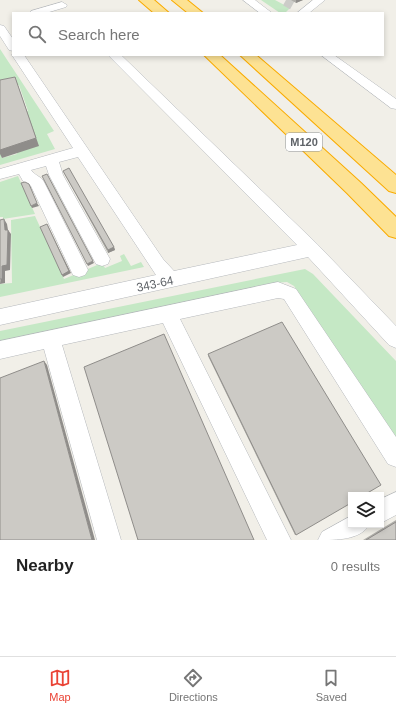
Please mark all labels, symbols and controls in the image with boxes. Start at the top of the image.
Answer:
search box [12,12,384,56]
icon: search [26,23,48,45]
text: Search here [58,26,140,43]
road number: M120 [286,133,322,151]
street label: 343-64 [135,273,175,295]
map controls [348,492,384,528]
button: layers [348,492,384,528]
text: Nearby [16,556,74,575]
text: 0 results [331,559,380,574]
tab: Map [49,667,71,703]
tab: Directions [169,667,218,703]
tab: Saved [316,667,347,703]

